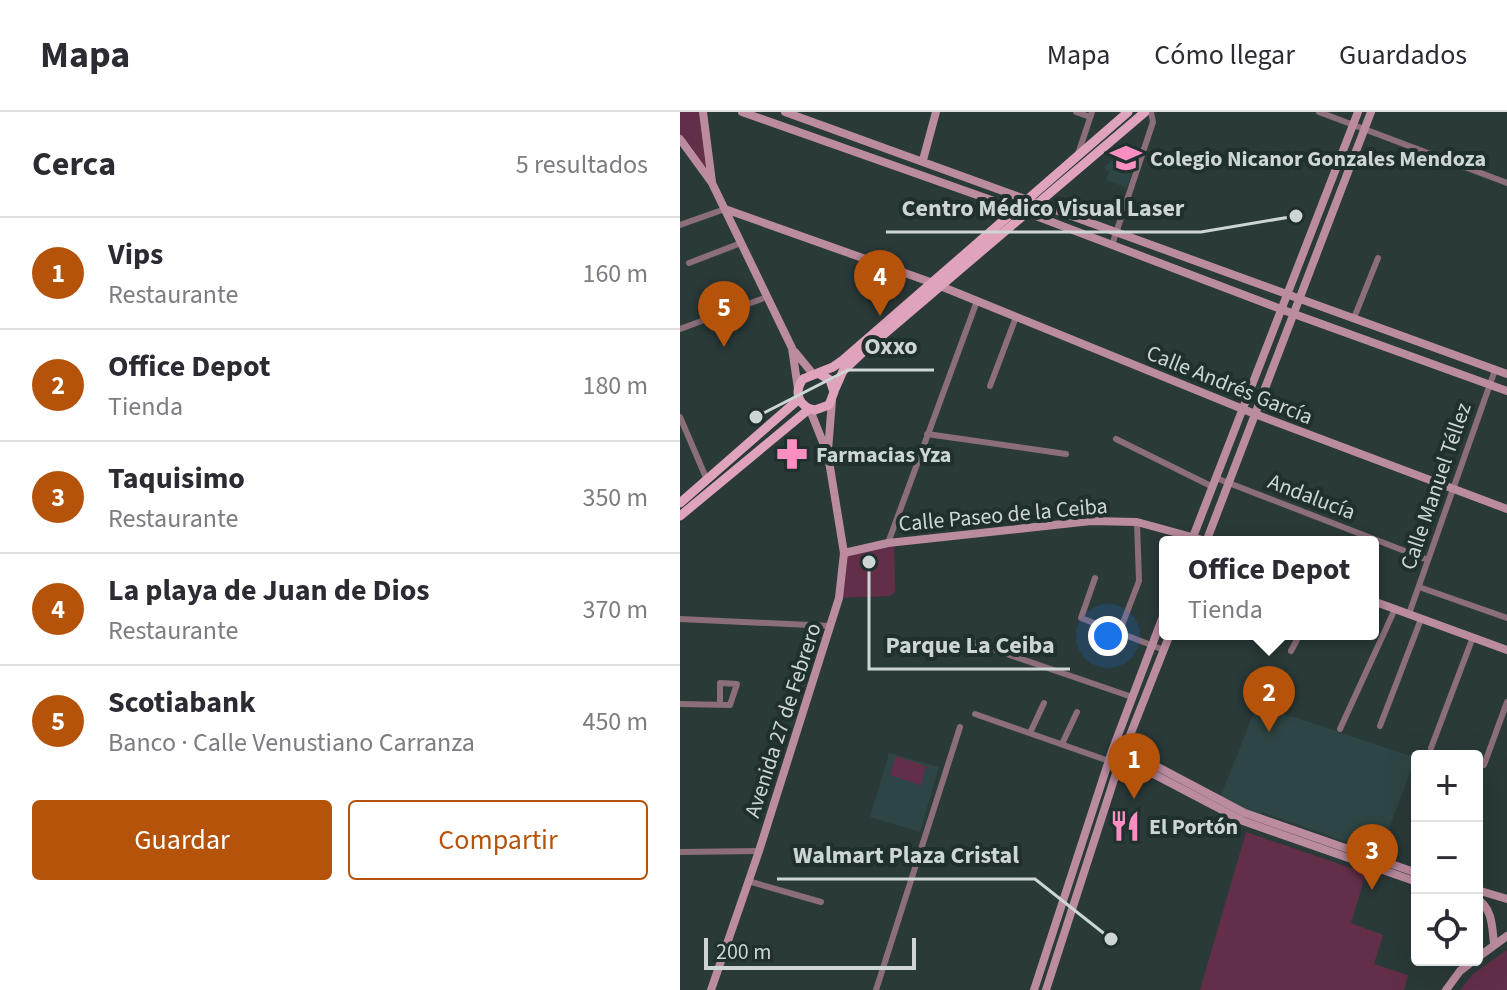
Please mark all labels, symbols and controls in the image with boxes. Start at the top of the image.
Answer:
text: Mapa [40,28,130,82]
text: Mapa [1047,35,1110,75]
text: Cómo llegar [1154,35,1295,75]
text: Guardados [1339,35,1467,75]
text: Cerca [32,140,116,189]
school or university icon: Colegio Nicanor Gonzales Mendoza [1109,141,1143,175]
place label: Colegio Nicanor Gonzales Mendoza [1150,143,1486,175]
text: 5 resultados [516,146,648,183]
callout: Centro Médico Visual Laser [886,184,1201,232]
text: Centro Médico Visual Laser [902,191,1185,226]
text: Vips [108,233,163,276]
pin: 4 [854,250,906,316]
text: 1 [51,255,65,292]
text: 160 m [582,255,648,292]
text: Restaurante [108,276,238,313]
pin: 5 [698,281,750,347]
callout: Oxxo [848,322,934,370]
text: Oxxo [864,329,918,364]
street label: Calle Andrés García [1142,337,1318,433]
text: Office Depot [108,345,270,388]
text: 2 [51,367,65,404]
text: 180 m [582,367,648,404]
text: Tienda [108,388,183,425]
street label: Calle Manuel Téllez [1392,398,1480,574]
pharmacy icon: Farmacias Yza [775,437,809,471]
place label: Farmacias Yza [816,439,951,471]
text: Taquisimo [108,457,245,500]
street label: Andalucía [1263,466,1360,528]
text: 3 [51,479,65,516]
text: 350 m [582,479,648,516]
street label: Calle Paseo de la Ceiba [897,490,1109,540]
text: Restaurante [108,500,238,537]
popup [1159,536,1379,640]
text: Office Depot [1188,548,1350,591]
text: La playa de Juan de Dios [108,569,430,612]
text: 4 [51,591,65,628]
text: 370 m [582,591,648,628]
text: Tienda [1188,591,1263,628]
text: Restaurante [108,612,238,649]
your location [1088,616,1128,656]
street label: Avenida 27 de Febrero [736,619,830,822]
callout: Parque La Ceiba [869,621,1070,669]
text: Parque La Ceiba [885,628,1055,663]
pin: 2 [1243,666,1295,732]
text: Scotiabank [108,681,256,724]
text: 5 [51,703,65,740]
text: 450 m [582,703,648,740]
text: Banco · Calle Venustiano Carranza [108,724,475,761]
pin: 1 [1108,733,1160,799]
map controls [1411,750,1483,966]
button: + [1411,750,1483,822]
button: Guardar [32,800,332,880]
button: Compartir [348,800,648,880]
restaurant icon: El Portón [1108,809,1142,843]
place label: El Portón [1149,811,1238,843]
button: − [1411,822,1483,894]
pin: 3 [1346,824,1398,890]
callout: Walmart Plaza Cristal [777,831,1035,879]
text: Walmart Plaza Cristal [793,838,1019,873]
button: locate [1411,894,1483,966]
scale bar [704,934,916,970]
text: 200 m [716,936,771,968]

